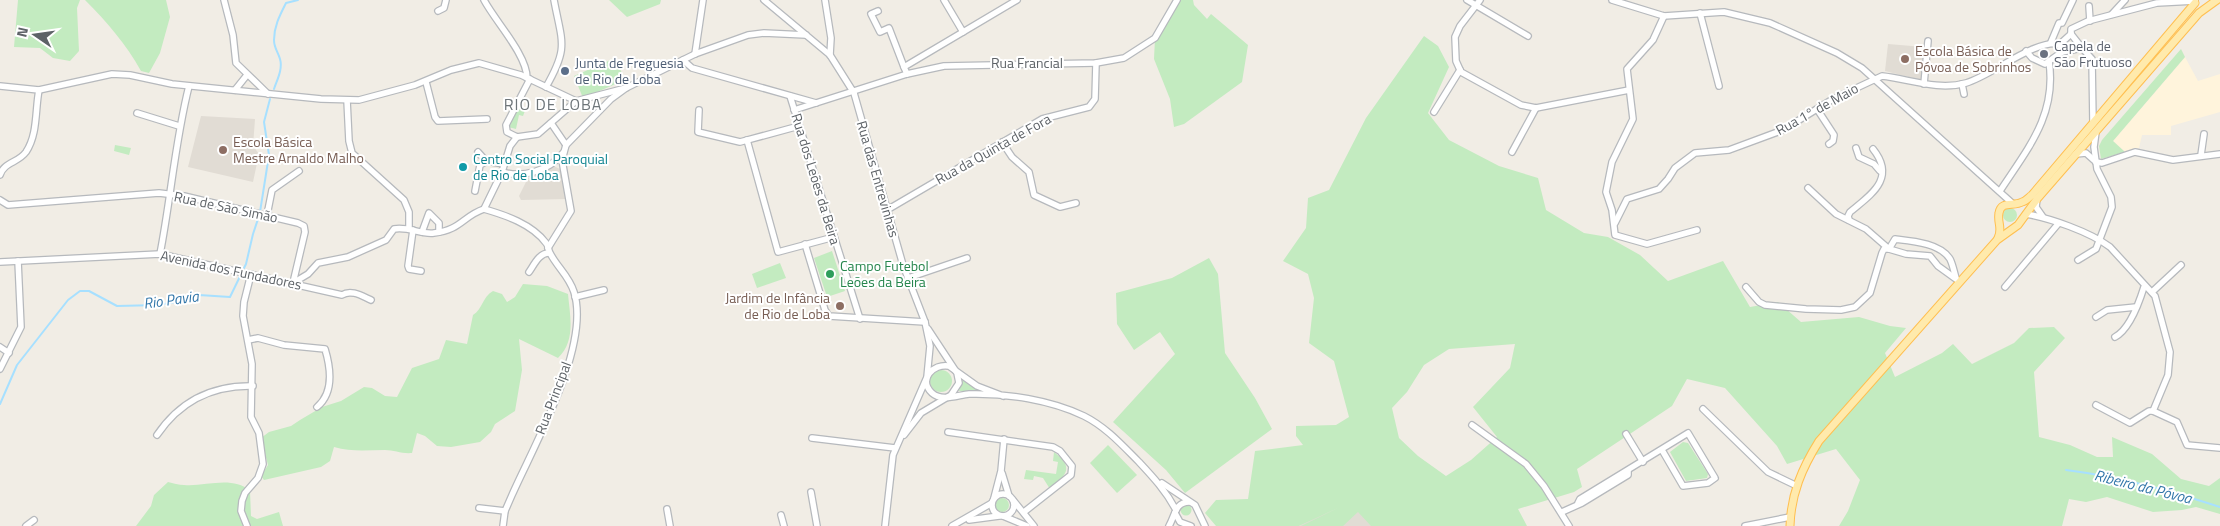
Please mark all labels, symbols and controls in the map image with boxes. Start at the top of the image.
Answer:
north arrow [10,10,60,60]
text: N [11,25,33,39]
place label: Capela de São Frutuoso [2054,35,2132,72]
place label: Escola Básica de Póvoa de Sobrinhos [1915,40,2031,77]
marker: Capela de São Frutuoso [2038,48,2050,60]
place label: Junta de Freguesia de Rio de Loba [575,52,684,89]
street label: Rua Francial [991,52,1063,73]
marker: Escola Básica de Póvoa de Sobrinhos [1899,53,1911,65]
marker: Junta de Freguesia de Rio de Loba [559,65,571,77]
street label: Rua 1° de Maio [1772,77,1862,140]
district label: RIO DE LOBA [504,92,602,116]
street label: Rua da Quinta de Fora [931,108,1055,189]
street label: Rua dos Leões da Beira [787,111,846,247]
street label: Rua das Entrevinhas [852,118,905,240]
place label: Escola Básica Mestre Arnaldo Malho [233,131,364,168]
marker: Escola Básica Mestre Arnaldo Malho [217,144,229,156]
place label: Centro Social Paroquial de Rio de Loba [473,148,608,185]
marker: Centro Social Paroquial de Rio de Loba [457,161,469,173]
street label: Rua de São Simão [172,185,280,228]
street label: Avenida dos Fundadores [159,244,304,295]
place label: Campo Futebol Leões da Beira [840,255,929,292]
marker: Campo Futebol Leões da Beira [824,268,836,280]
water label: Rio Pavia [142,284,201,315]
place label: Jardim de Infância de Rio de Loba [725,287,830,324]
marker: Jardim de Infância de Rio de Loba [834,300,846,312]
street label: Rua Principal [529,358,576,437]
water label: Ribeiro da Póvoa [2092,463,2196,510]

